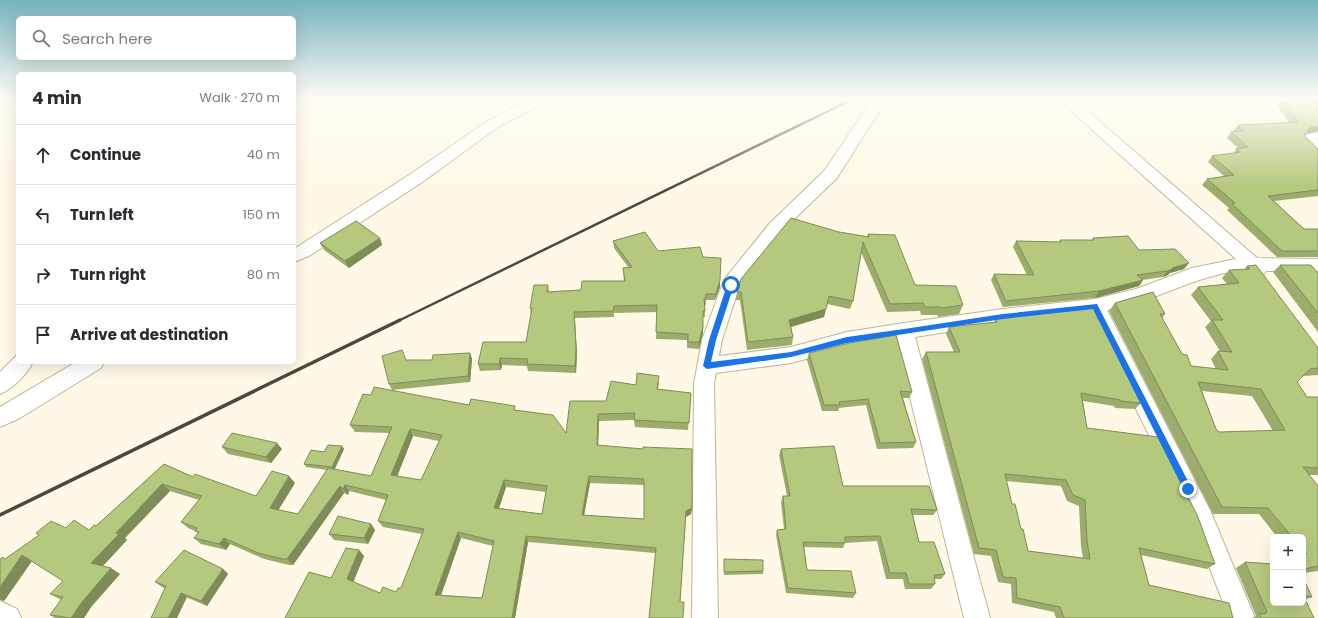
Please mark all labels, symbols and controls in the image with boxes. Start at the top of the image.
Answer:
search box [16,16,296,60]
icon: search [30,27,52,49]
text: Search here [62,28,152,49]
text: 4 min [32,86,82,110]
text: Walk · 270 m [199,88,280,107]
icon: ahead [32,144,54,166]
text: Continue [70,144,141,165]
text: 40 m [247,145,280,164]
icon: left [32,204,54,226]
text: Turn left [70,204,134,225]
text: 150 m [243,205,280,224]
icon: right [32,264,54,286]
text: Turn right [70,264,146,285]
text: 80 m [247,265,280,284]
route start [722,276,740,294]
icon: arrive [32,324,54,346]
text: Arrive at destination [70,324,228,345]
route end [1179,480,1197,498]
map controls [1270,534,1306,606]
button: + [1270,534,1306,570]
button: − [1270,570,1306,606]

